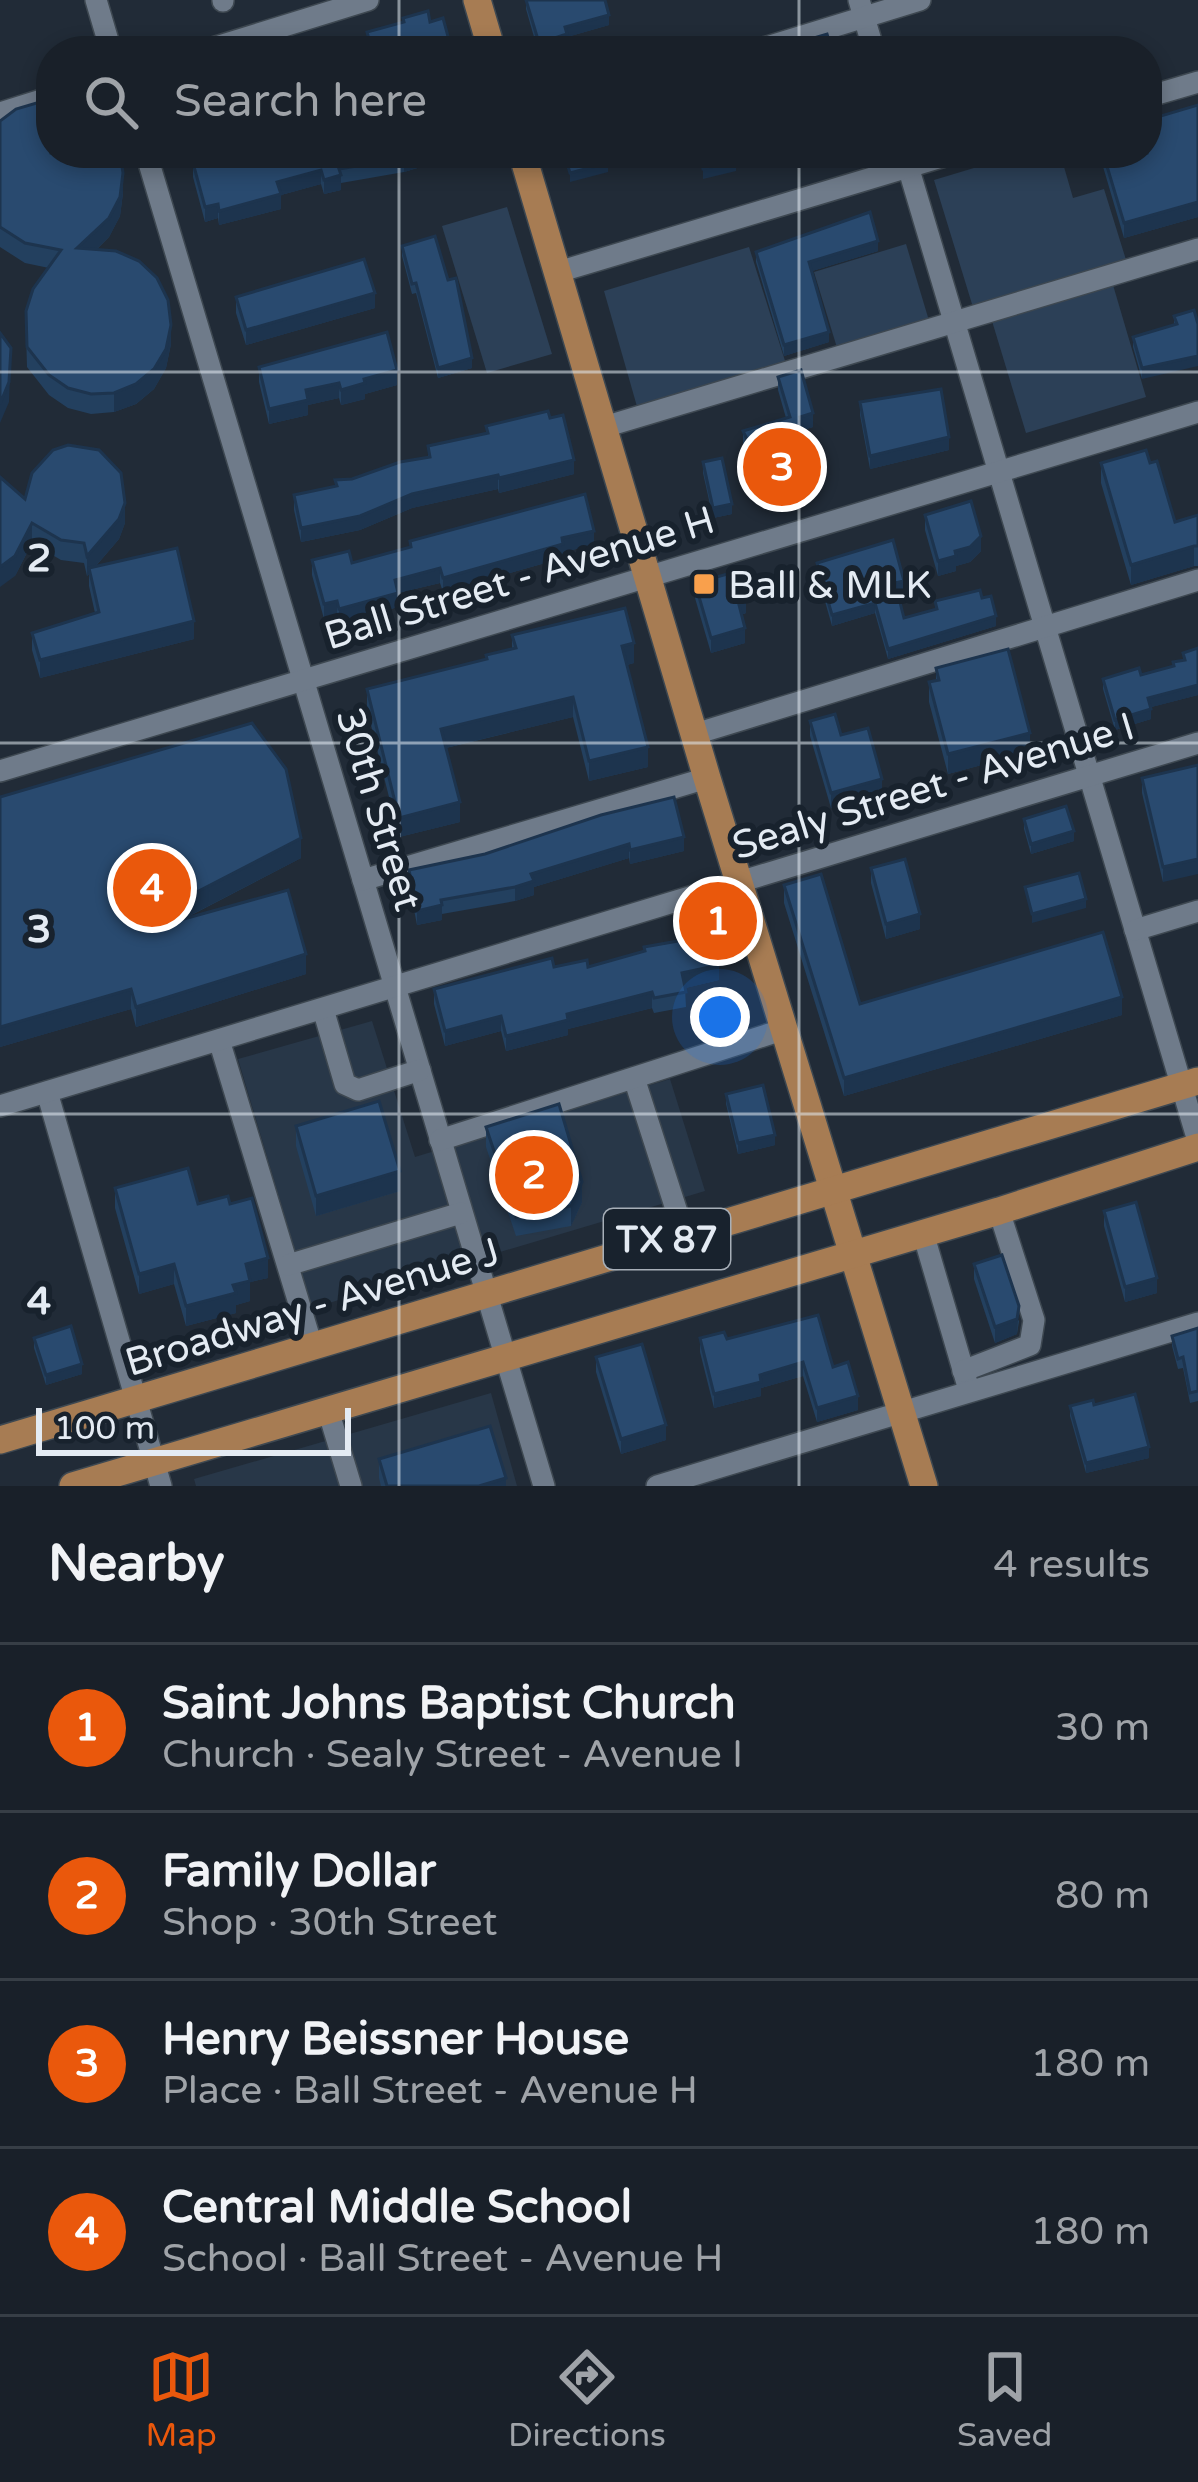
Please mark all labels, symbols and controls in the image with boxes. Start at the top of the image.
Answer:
search box [36,36,1162,168]
icon: search [78,69,144,135]
text: Search here [174,75,427,129]
pin: 3 [743,422,821,512]
street label: Ball Street - Avenue H [319,497,720,660]
text: 2 [27,535,51,582]
place label: Ball & MLK [728,562,931,609]
marker: Ball & MLK [691,571,717,597]
street label: 30th Street [326,703,432,916]
street label: Sealy Street - Avenue I [727,703,1140,870]
pin: 4 [113,843,191,933]
pin: 1 [679,876,757,966]
text: 3 [27,906,51,953]
your location [690,987,750,1047]
pin: 2 [495,1130,573,1220]
road number: TX 87 [604,1209,730,1269]
street label: Broadway - Avenue J [120,1228,505,1387]
text: 4 [27,1278,51,1325]
scale bar [36,1402,351,1455]
text: 100 m [54,1409,155,1448]
text: Nearby [48,1533,225,1595]
text: 4 results [993,1541,1150,1588]
text: Saint Johns Baptist Church [162,1677,736,1731]
text: 1 [75,1704,99,1751]
text: 30 m [1055,1704,1150,1751]
text: Church · Sealy Street - Avenue I [162,1731,743,1778]
text: Family Dollar [162,1845,436,1899]
text: 2 [75,1872,99,1919]
text: 80 m [1055,1872,1150,1919]
text: Shop · 30th Street [162,1899,497,1946]
text: Henry Beissner House [162,2013,629,2067]
text: 3 [75,2040,99,2087]
text: 180 m [1031,2040,1150,2087]
text: Place · Ball Street - Avenue H [162,2067,698,2114]
text: Central Middle School [162,2181,632,2235]
text: 4 [75,2208,99,2255]
text: 180 m [1031,2208,1150,2255]
text: School · Ball Street - Avenue H [162,2235,723,2282]
tab: Map [146,2344,217,2455]
tab: Directions [508,2344,666,2455]
tab: Saved [957,2344,1052,2455]

